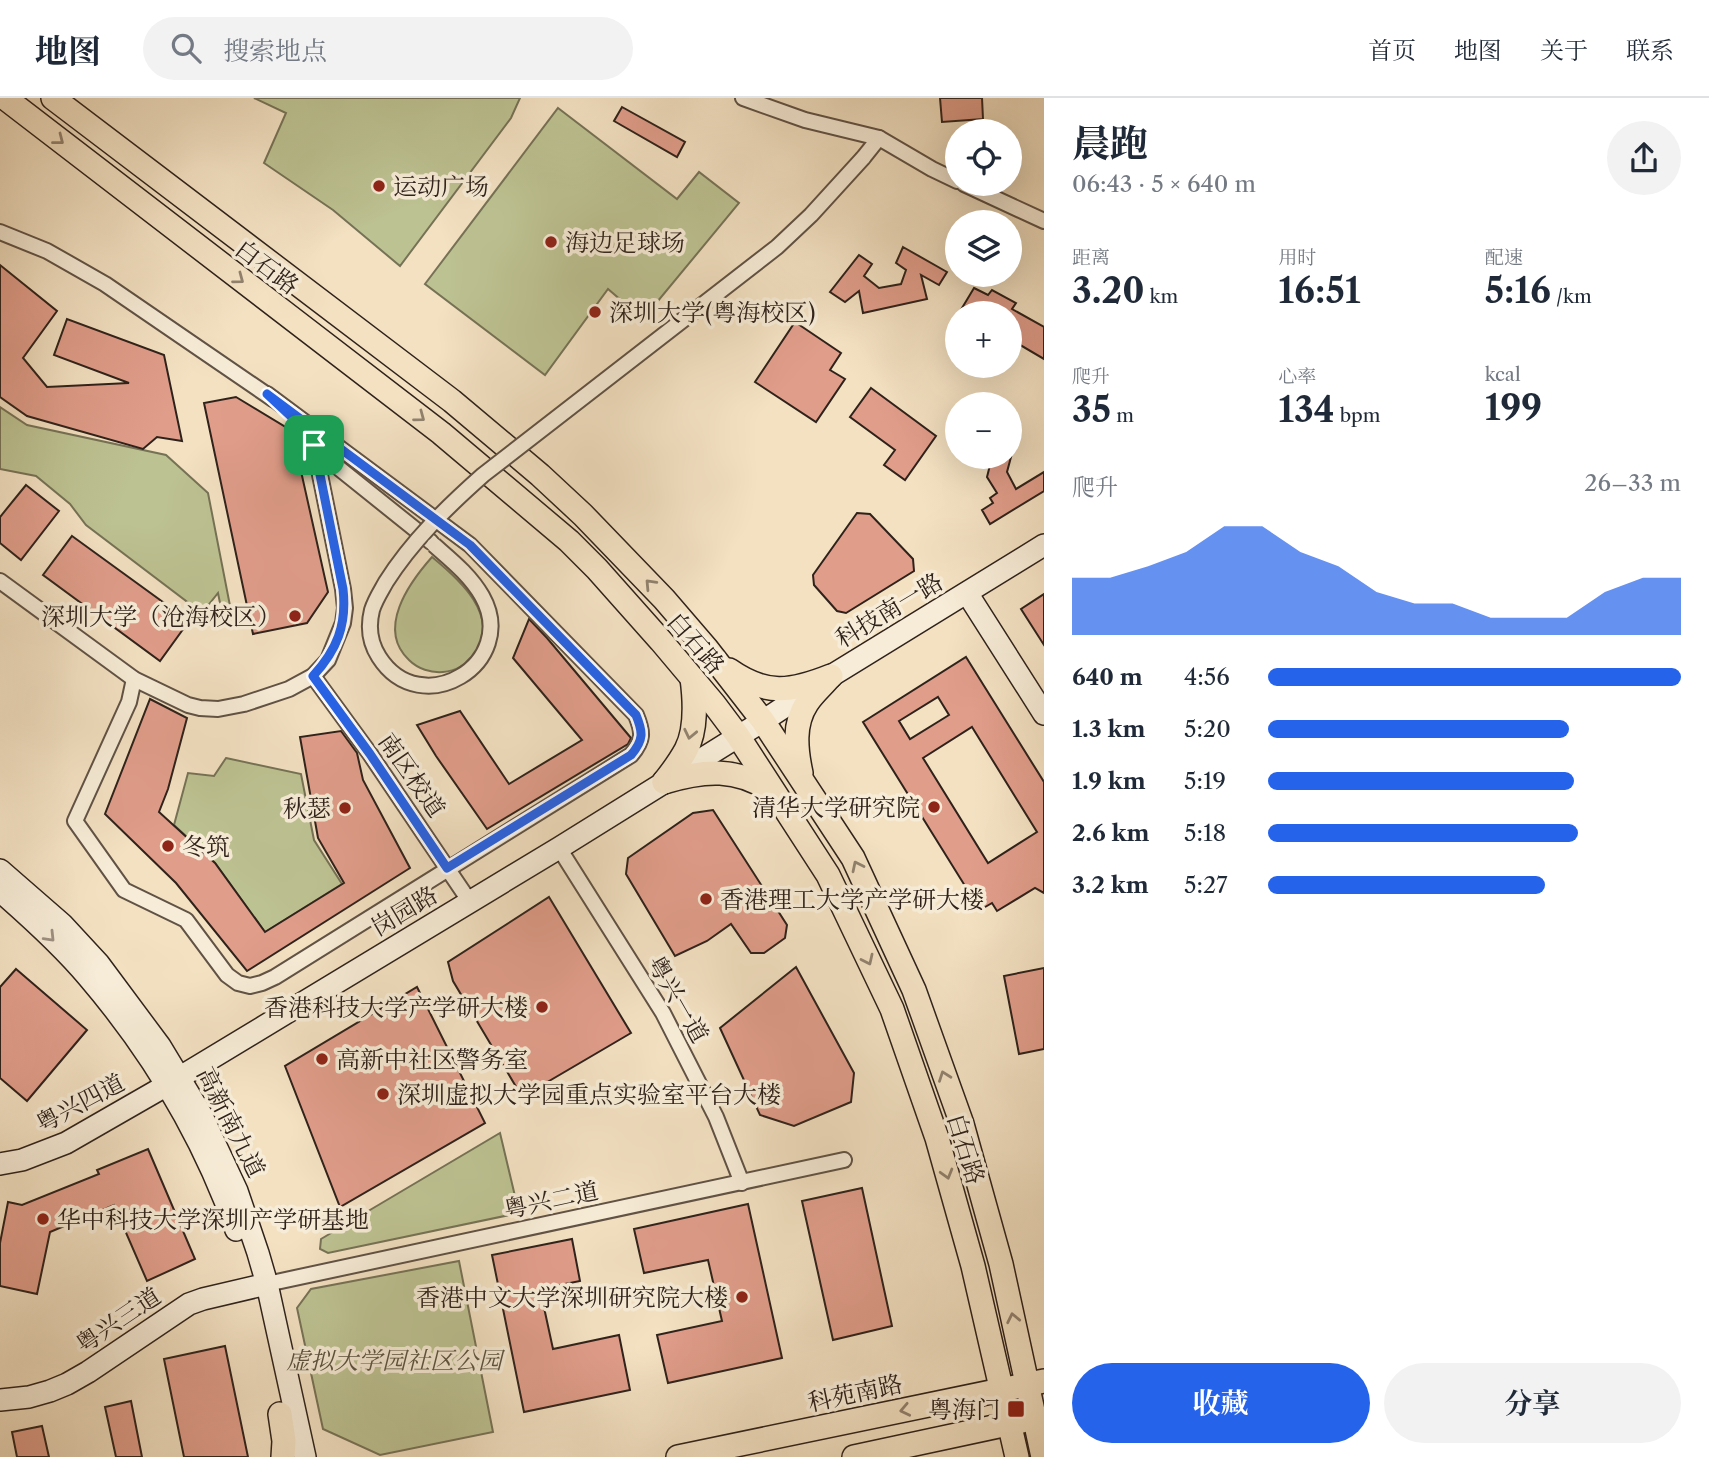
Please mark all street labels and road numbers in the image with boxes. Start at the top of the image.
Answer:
street label: 白石路 [230,234,304,300]
street label: 科技南一路 [830,567,948,653]
street label: 白石路 [661,606,731,680]
street label: 南区校道 [373,727,451,823]
street label: 岗园路 [366,880,442,942]
street label: 粤兴一道 [641,950,715,1048]
street label: 高新南九道 [191,1062,271,1182]
street label: 粤兴四道 [31,1068,129,1138]
street label: 白石路 [942,1110,990,1188]
street label: 粤兴二道 [501,1176,601,1224]
street label: 粤兴三道 [70,1281,166,1359]
street label: 科苑南路 [805,1369,905,1417]

